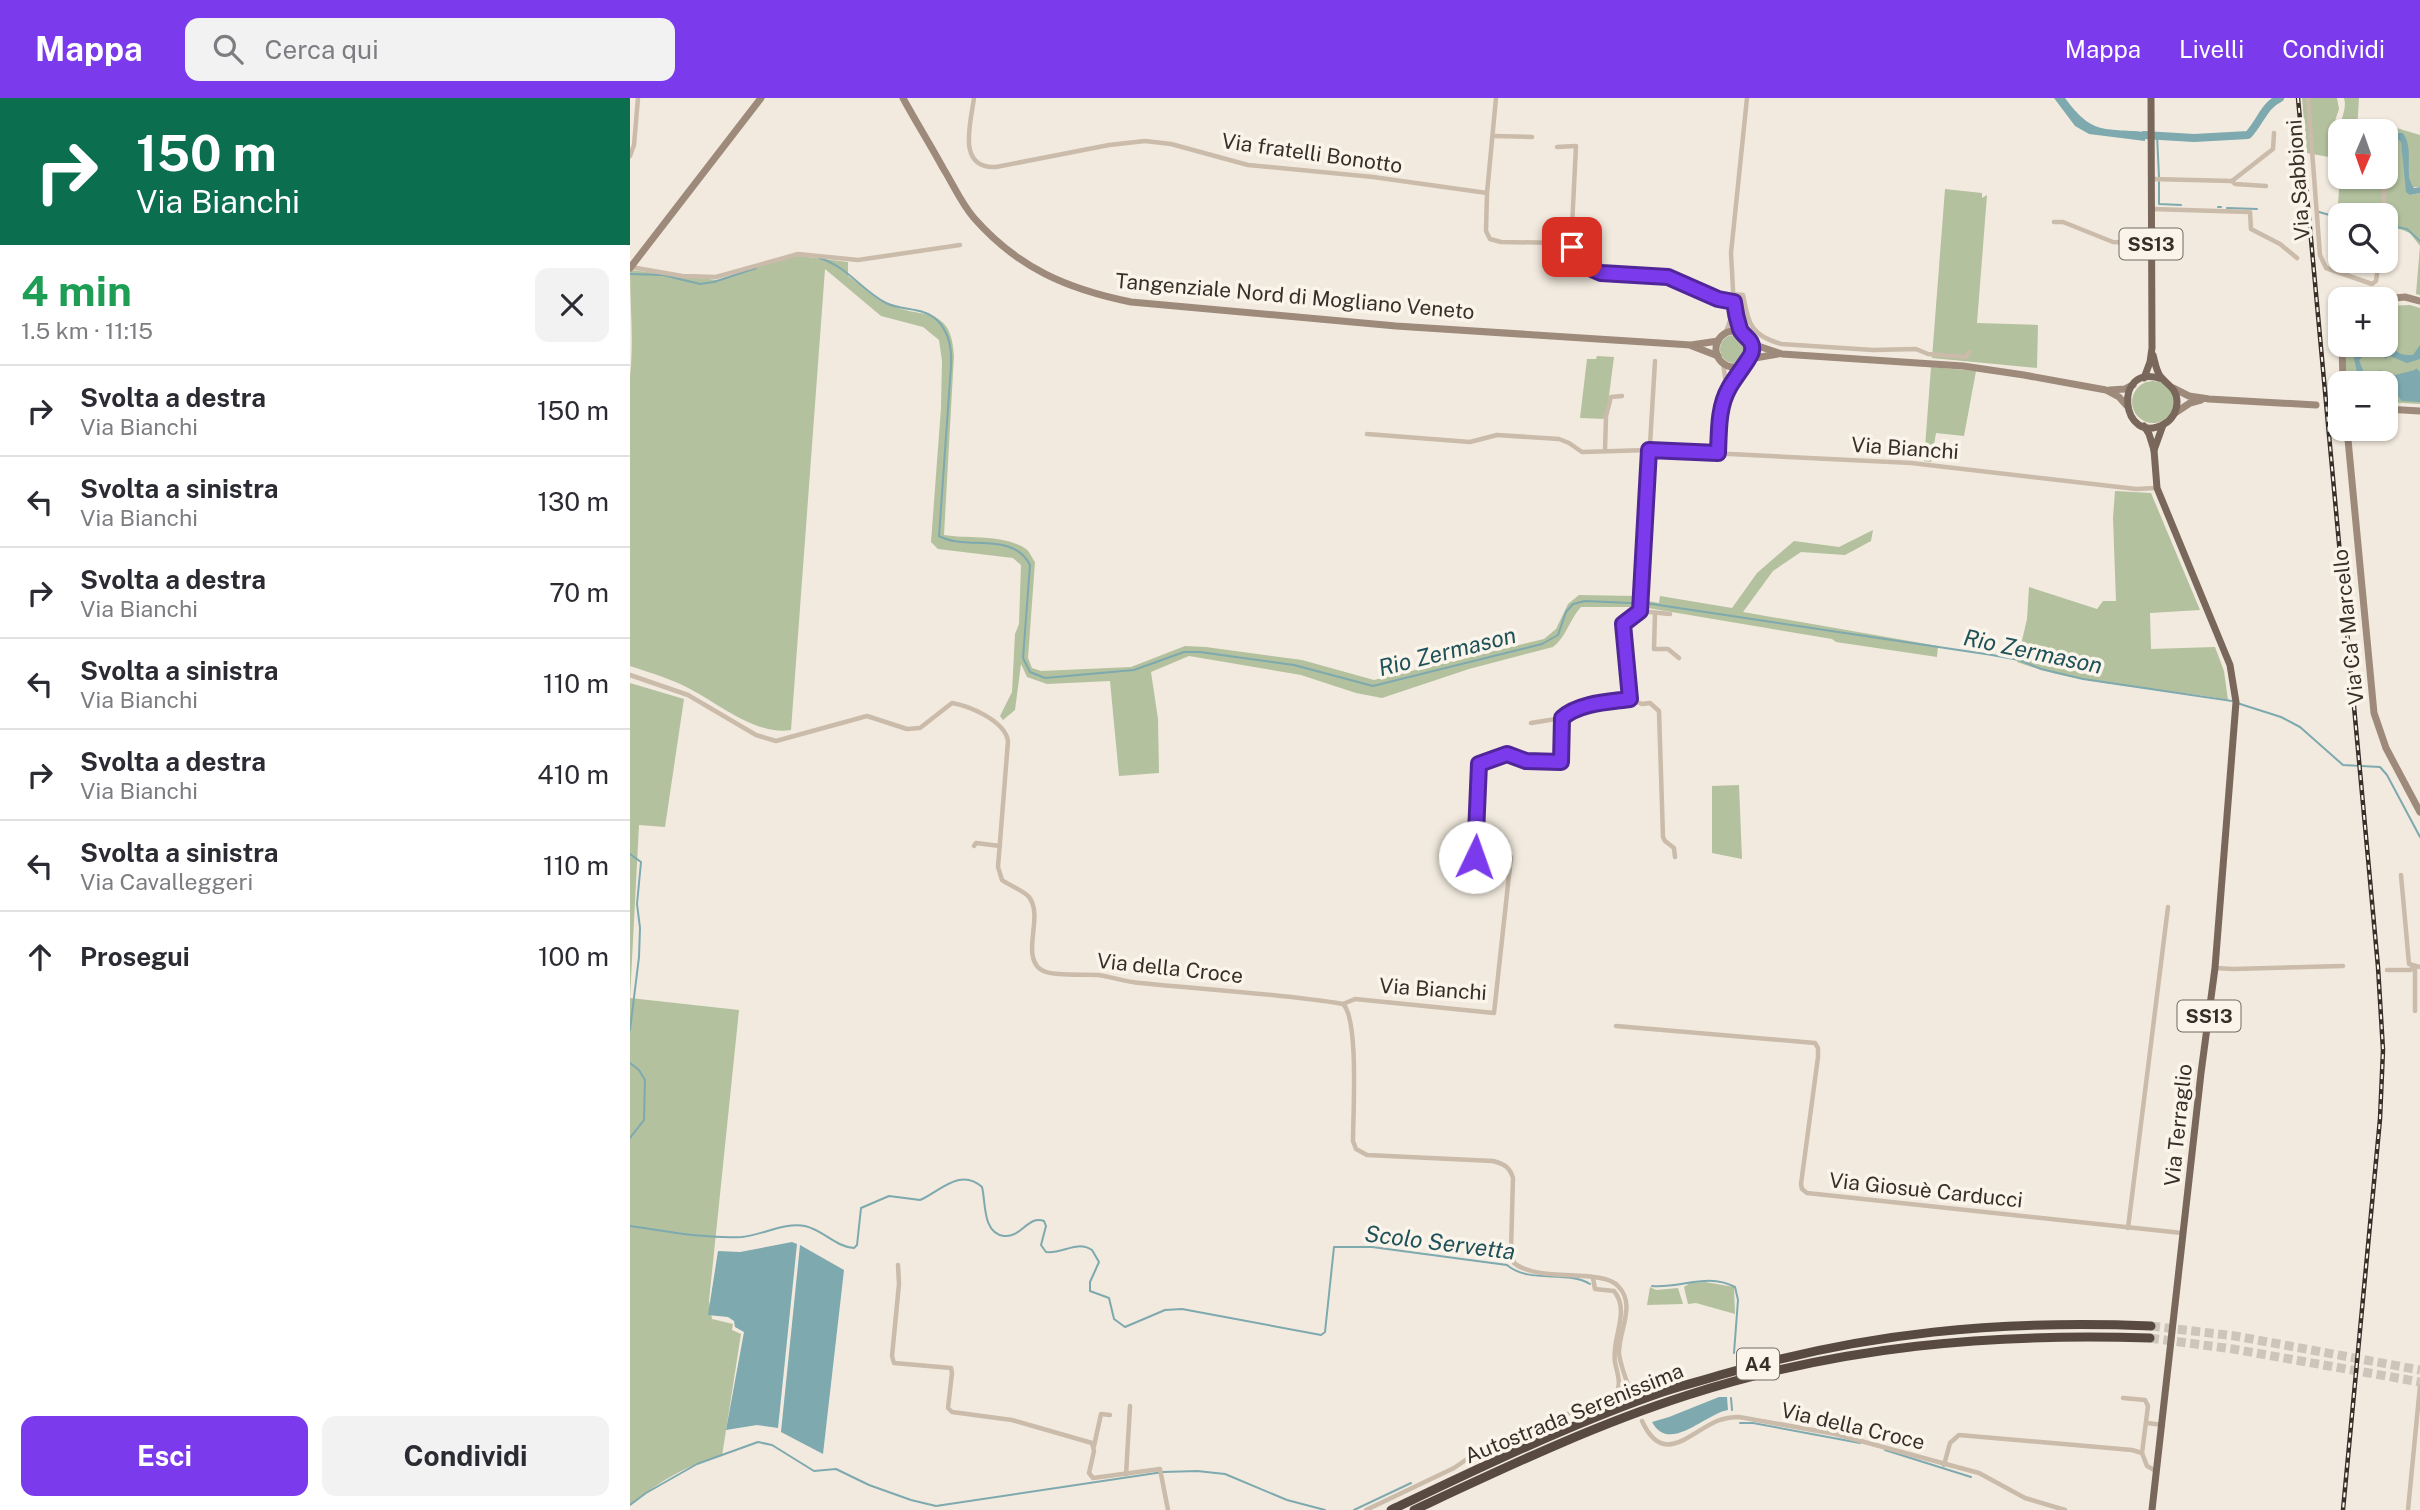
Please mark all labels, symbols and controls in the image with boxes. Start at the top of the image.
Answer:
search box [185,18,675,81]
text: Mappa [35,30,143,68]
icon: search [209,30,247,68]
text: Cerca qui [265,34,379,65]
text: Mappa [2065,35,2141,63]
text: Livelli [2179,35,2244,63]
text: Condividi [2282,35,2385,63]
street label: Via Sabbioni [2281,119,2315,241]
north arrow [2328,119,2398,189]
map controls [2328,119,2398,441]
text: 150 m [136,124,277,182]
icon: right [21,126,112,217]
street label: Via fratelli Bonotto [1220,128,1404,178]
text: Via Bianchi [136,183,300,220]
button: search [2328,203,2398,273]
pin [1542,217,1602,277]
icon: arrive [1553,228,1591,266]
road number: SS13 [2120,228,2182,260]
text: 4 min [21,266,132,315]
button: close [535,268,609,342]
street label: Tangenziale Nord di Mogliano Veneto [1114,268,1476,324]
button: + [2328,287,2398,357]
text: 1.5 km · 11:15 [21,317,153,344]
button: − [2328,371,2398,441]
text: Svolta a destra [80,382,266,413]
icon: right [21,392,59,430]
text: 150 m [537,395,609,426]
text: Via Bianchi [80,413,198,440]
street label: Via Bianchi [1850,432,1960,464]
text: Svolta a sinistra [80,473,278,504]
icon: left [21,483,59,521]
text: 130 m [537,486,609,517]
text: Via Bianchi [80,504,198,531]
street label: Via Ca' Marcello [2327,548,2369,706]
text: Svolta a destra [80,564,266,595]
icon: right [21,574,59,612]
text: 70 m [549,577,609,608]
text: Via Bianchi [80,595,198,622]
water label: Rio Zermason [1375,621,1519,681]
water label: Rio Zermason [1961,623,2105,679]
text: Svolta a sinistra [80,655,278,686]
icon: left [21,665,59,703]
text: 110 m [543,668,609,699]
text: Via Bianchi [80,686,198,713]
text: Svolta a destra [80,746,266,777]
icon: right [21,756,59,794]
text: 410 m [537,759,609,790]
text: Via Bianchi [80,777,198,804]
position arrow [1438,820,1512,894]
text: Svolta a sinistra [80,837,278,868]
icon: left [21,847,59,885]
text: 110 m [543,850,609,881]
text: Via Cavalleggeri [80,868,253,895]
icon: ahead [21,938,59,976]
text: Prosegui [80,941,190,972]
text: 100 m [538,941,609,972]
street label: Via della Croce [1096,948,1244,988]
street label: Via Bianchi [1378,973,1488,1005]
road number: SS13 [2178,1000,2240,1032]
street label: Via Terraglio [2159,1063,2197,1187]
street label: Via Giosuè Carducci [1828,1167,2024,1213]
water label: Scolo Servetta [1363,1219,1517,1265]
road number: A4 [1737,1348,1779,1380]
street label: Autostrada Serenissima [1461,1358,1687,1468]
street label: Via della Croce [1779,1397,1927,1455]
button: Esci [21,1416,308,1496]
button: Condividi [322,1416,609,1496]

